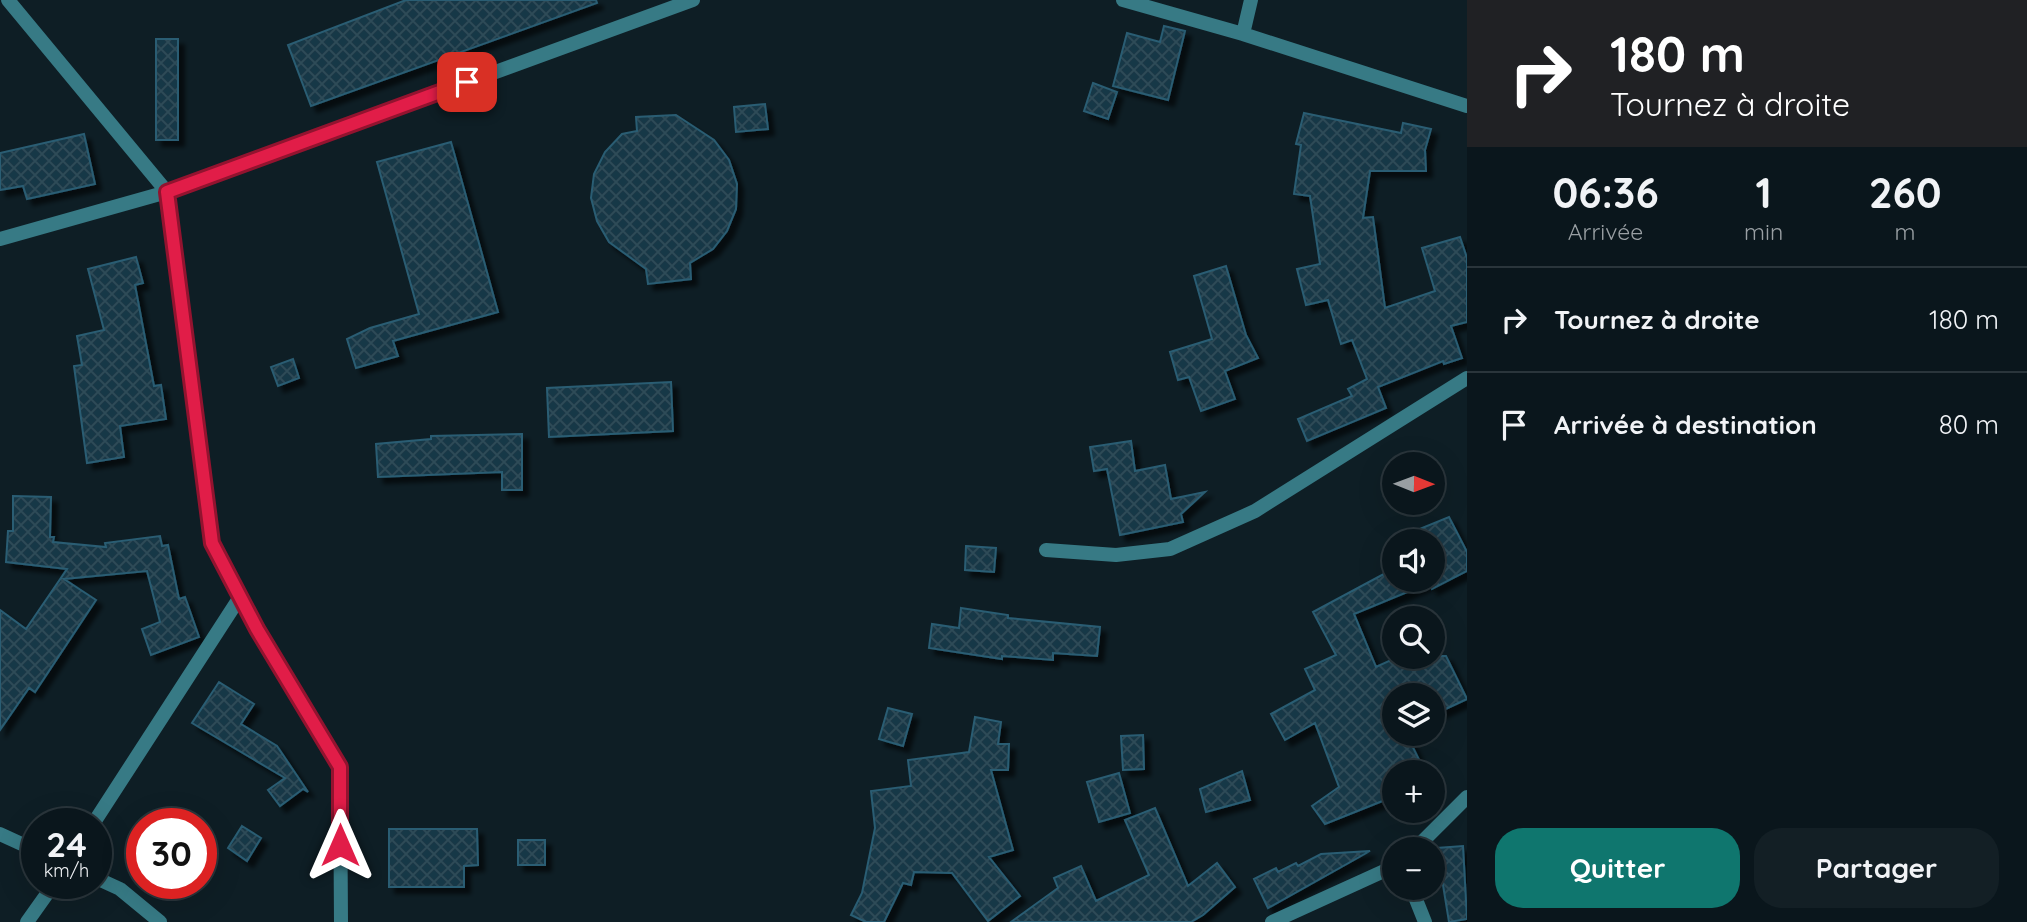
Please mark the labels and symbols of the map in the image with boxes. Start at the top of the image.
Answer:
pin [437,52,497,112]
north arrow [1382,452,1446,514]
speed limit sign: 30 [126,808,217,899]
position arrow [303,808,377,882]

